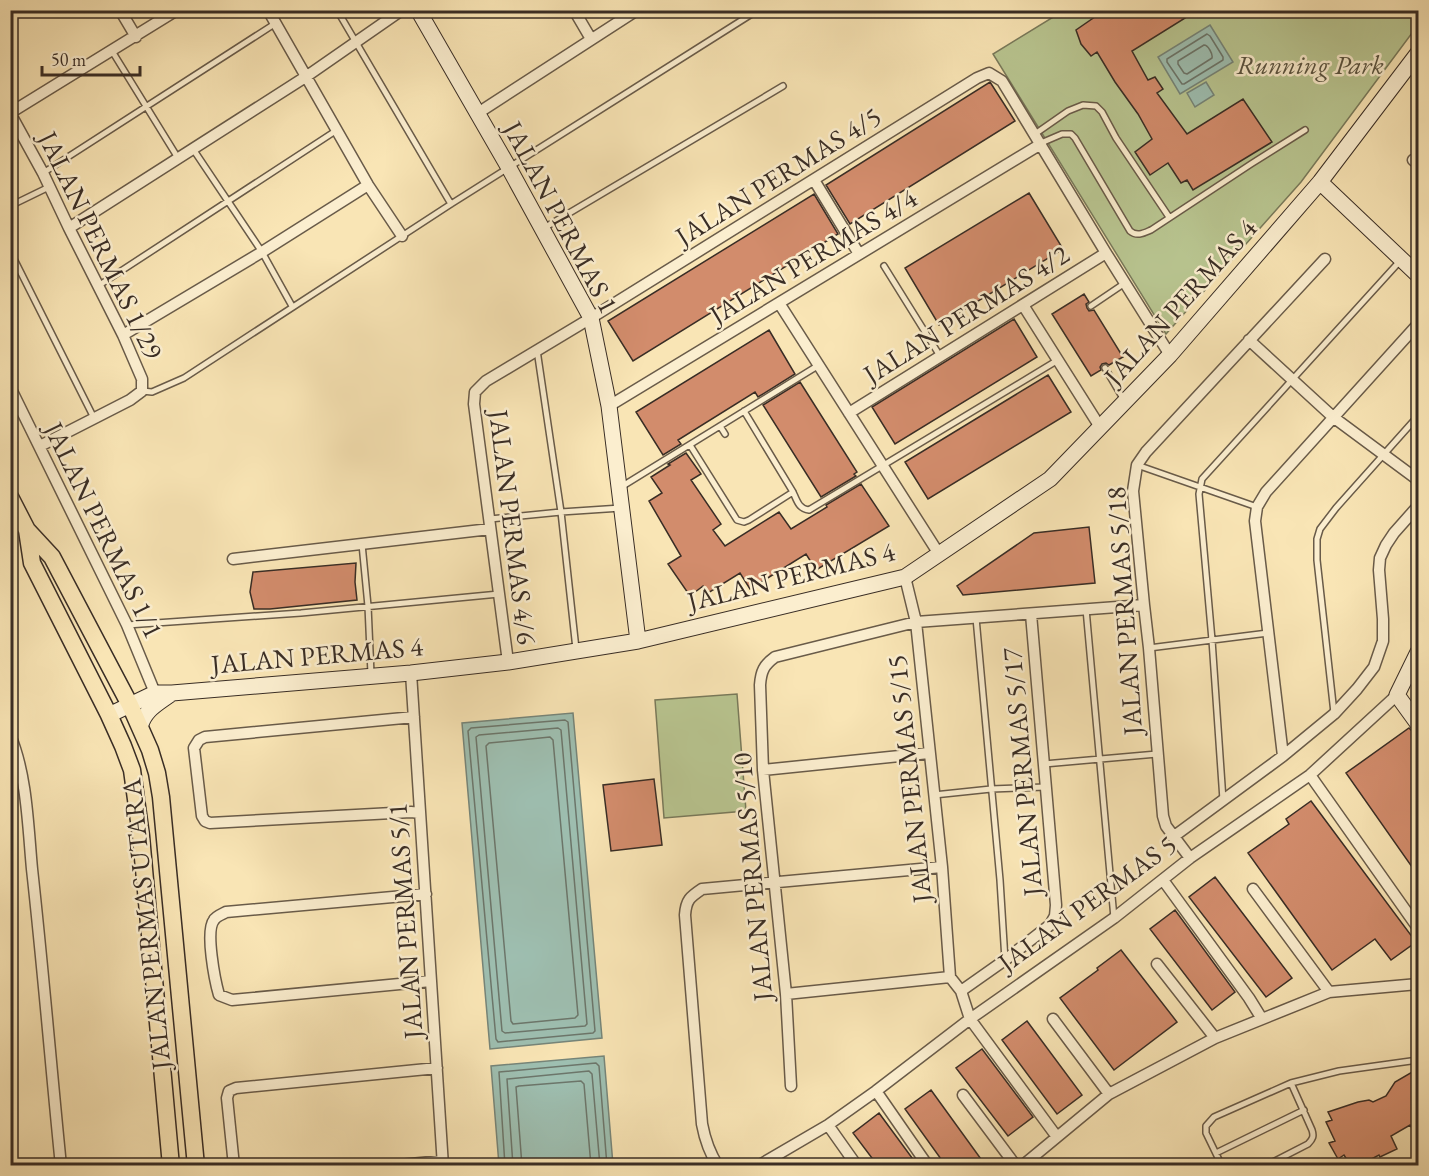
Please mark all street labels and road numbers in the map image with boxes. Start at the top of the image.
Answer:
street label: JALAN PERMAS 4/5 [667,99,887,254]
street label: JALAN PERMAS 1 [495,113,626,319]
street label: JALAN PERMAS 1/29 [30,124,171,365]
street label: JALAN PERMAS 4/4 [701,180,924,333]
street label: JALAN PERMAS 4 [1095,211,1265,394]
street label: JALAN PERMAS 4/2 [855,237,1075,392]
street label: JALAN PERMAS 4/6 [481,406,545,646]
street label: JALAN PERMAS 1/1 [36,414,171,644]
street label: JALAN PERMAS 5/18 [1098,486,1150,738]
street label: JALAN PERMAS 4 [682,533,899,619]
street label: JALAN PERMAS 4 [208,628,425,682]
street label: JALAN PERMAS 5/17 [994,645,1050,900]
street label: JALAN PERMAS 5/15 [879,653,940,907]
street label: JALAN PERMAS 5/10 [724,751,780,1005]
street label: JALAN PERMAS UTARA [113,776,179,1073]
street label: JALAN PERMAS 5/1 [379,802,431,1042]
street label: JALAN PERMAS 5 [989,826,1183,981]

